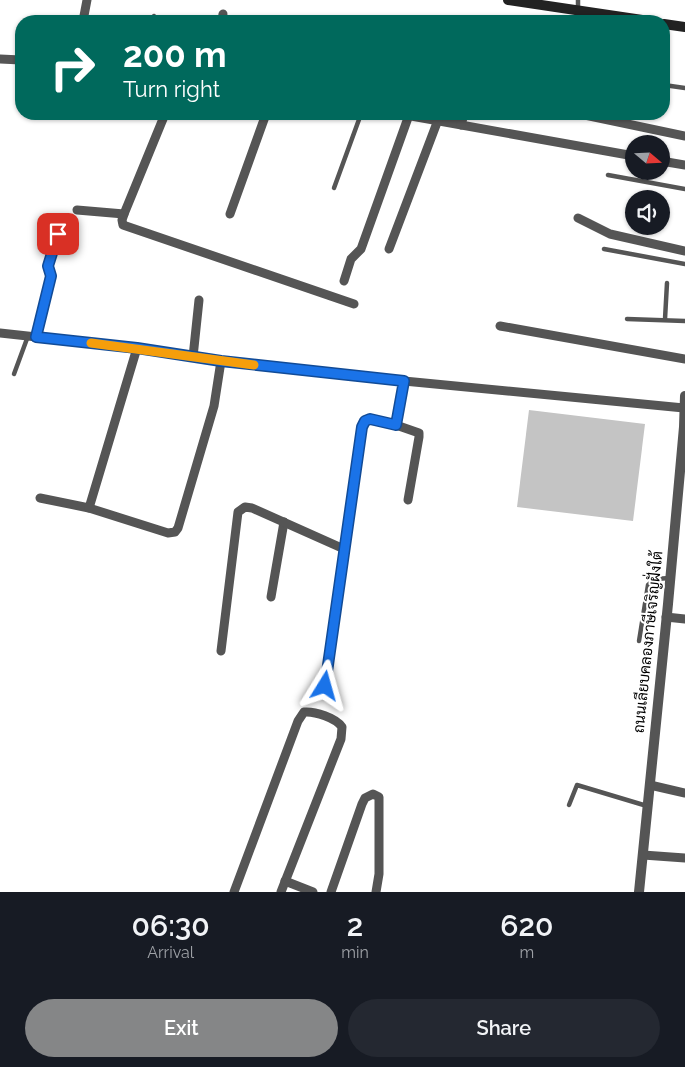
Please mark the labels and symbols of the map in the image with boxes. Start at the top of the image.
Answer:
north arrow [625,135,670,180]
pin [37,213,79,255]
street label: ถนนเลียบคลองภาษีเจริญฝั่งใต้ [624,549,667,734]
position arrow [298,659,350,711]

